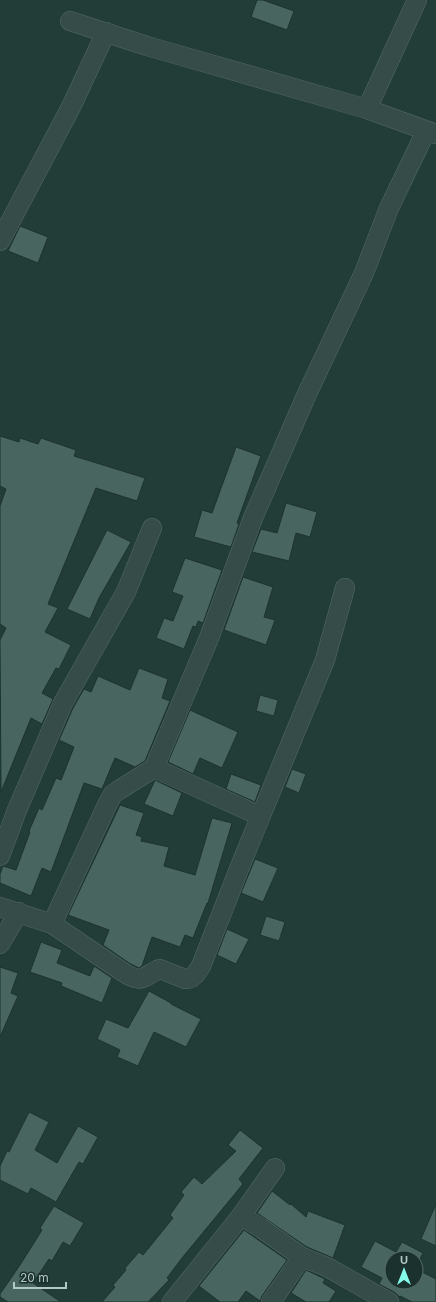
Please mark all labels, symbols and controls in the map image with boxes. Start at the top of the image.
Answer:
north arrow [384,1250,424,1290]
text: U [400,1253,408,1267]
scale bar [14,1264,66,1290]
text: 20 m [20,1270,49,1285]

